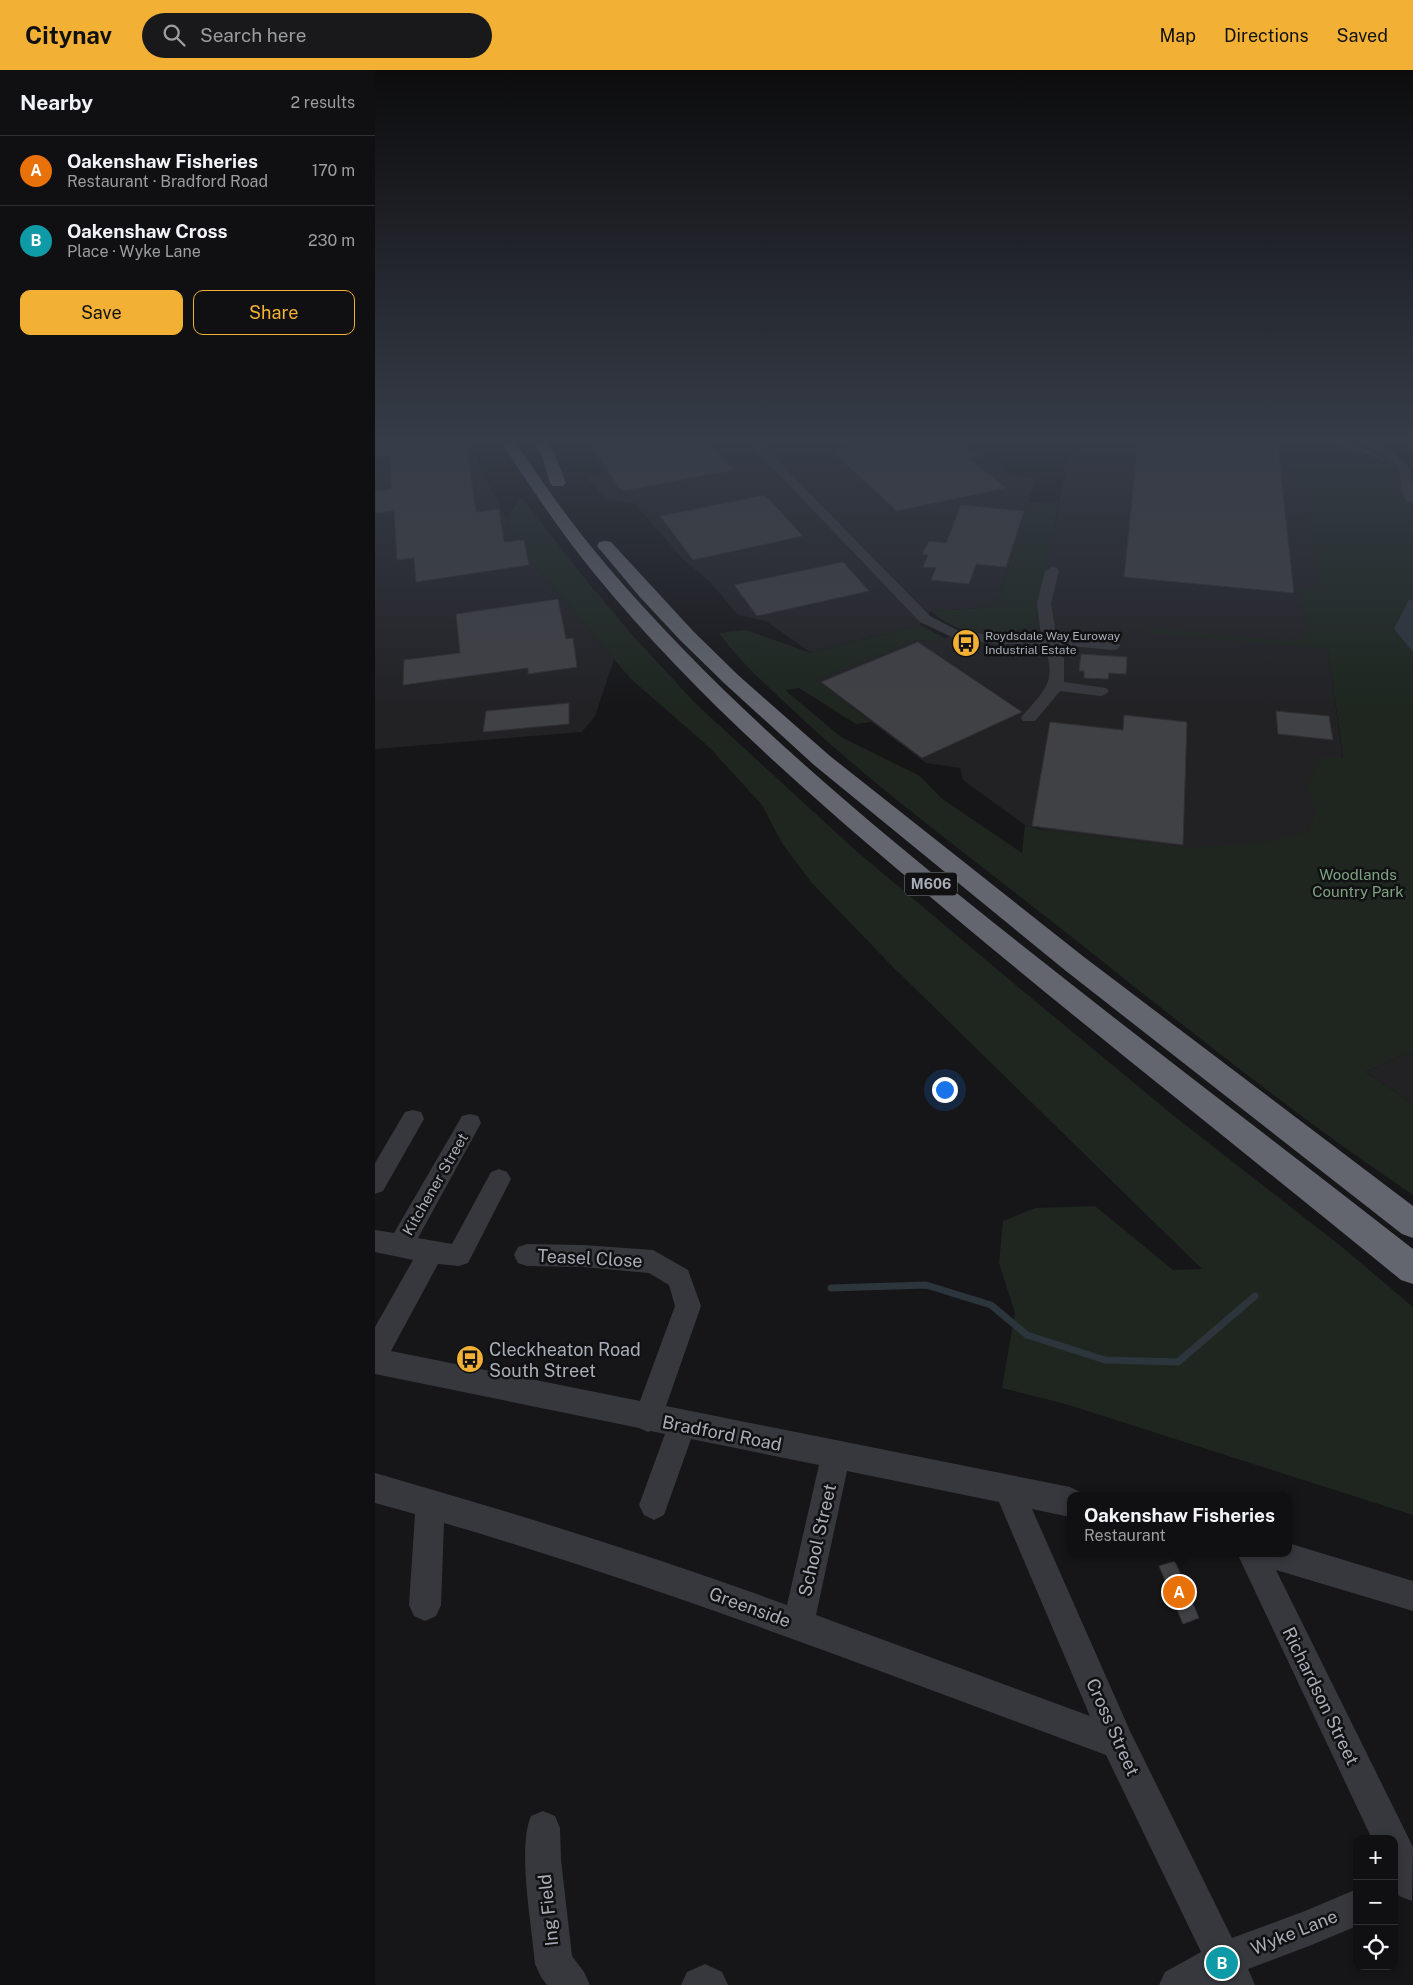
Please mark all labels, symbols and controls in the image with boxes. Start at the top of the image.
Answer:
search box [142,13,492,58]
text: Citynav [25,21,112,49]
icon: search [160,21,188,49]
text: Search here [200,24,307,46]
text: Map [1159,25,1196,46]
text: Directions [1224,25,1309,46]
text: Saved [1337,25,1388,46]
text: Nearby [20,90,93,115]
text: 2 results [290,93,355,112]
text: Oakenshaw Fisheries [67,150,258,172]
text: A [30,161,42,180]
text: 170 m [312,161,355,180]
text: Restaurant · Bradford Road [67,172,268,191]
text: Oakenshaw Cross [67,220,228,242]
text: B [31,231,41,250]
text: 230 m [308,231,355,250]
text: Place · Wyke Lane [67,242,201,261]
button: Save [20,290,183,335]
button: Share [193,290,355,335]
bus stop icon: Roydsdale Way Euroway Industrial Estate [951,628,981,658]
place label: Roydsdale Way Euroway Industrial Estate [985,629,1121,657]
park label: Woodlands Country Park [1312,866,1404,900]
road number: M606 [905,872,957,896]
your location [932,1077,958,1103]
street label: Kitchener Street [399,1130,471,1238]
street label: Teasel Close [537,1245,643,1271]
place label: Cleckheaton Road South Street [489,1339,641,1381]
bus stop icon: Cleckheaton Road South Street [455,1344,485,1374]
street label: Bradford Road [660,1411,784,1455]
street label: School Street [794,1482,840,1598]
popup [1067,1492,1292,1557]
text: Oakenshaw Fisheries [1084,1504,1275,1526]
text: Restaurant [1084,1526,1166,1545]
pin: A [1163,1573,1195,1611]
street label: Greenside [706,1583,794,1631]
street label: Richardson Street [1279,1624,1363,1768]
street label: Cross Street [1082,1675,1144,1779]
map controls [1353,1835,1398,1970]
button: + [1353,1835,1398,1880]
street label: Ing Field [534,1873,562,1947]
button: − [1353,1880,1398,1925]
street label: Wyke Lane [1248,1905,1340,1959]
button: locate [1353,1925,1398,1970]
pin: B [1206,1944,1238,1982]

